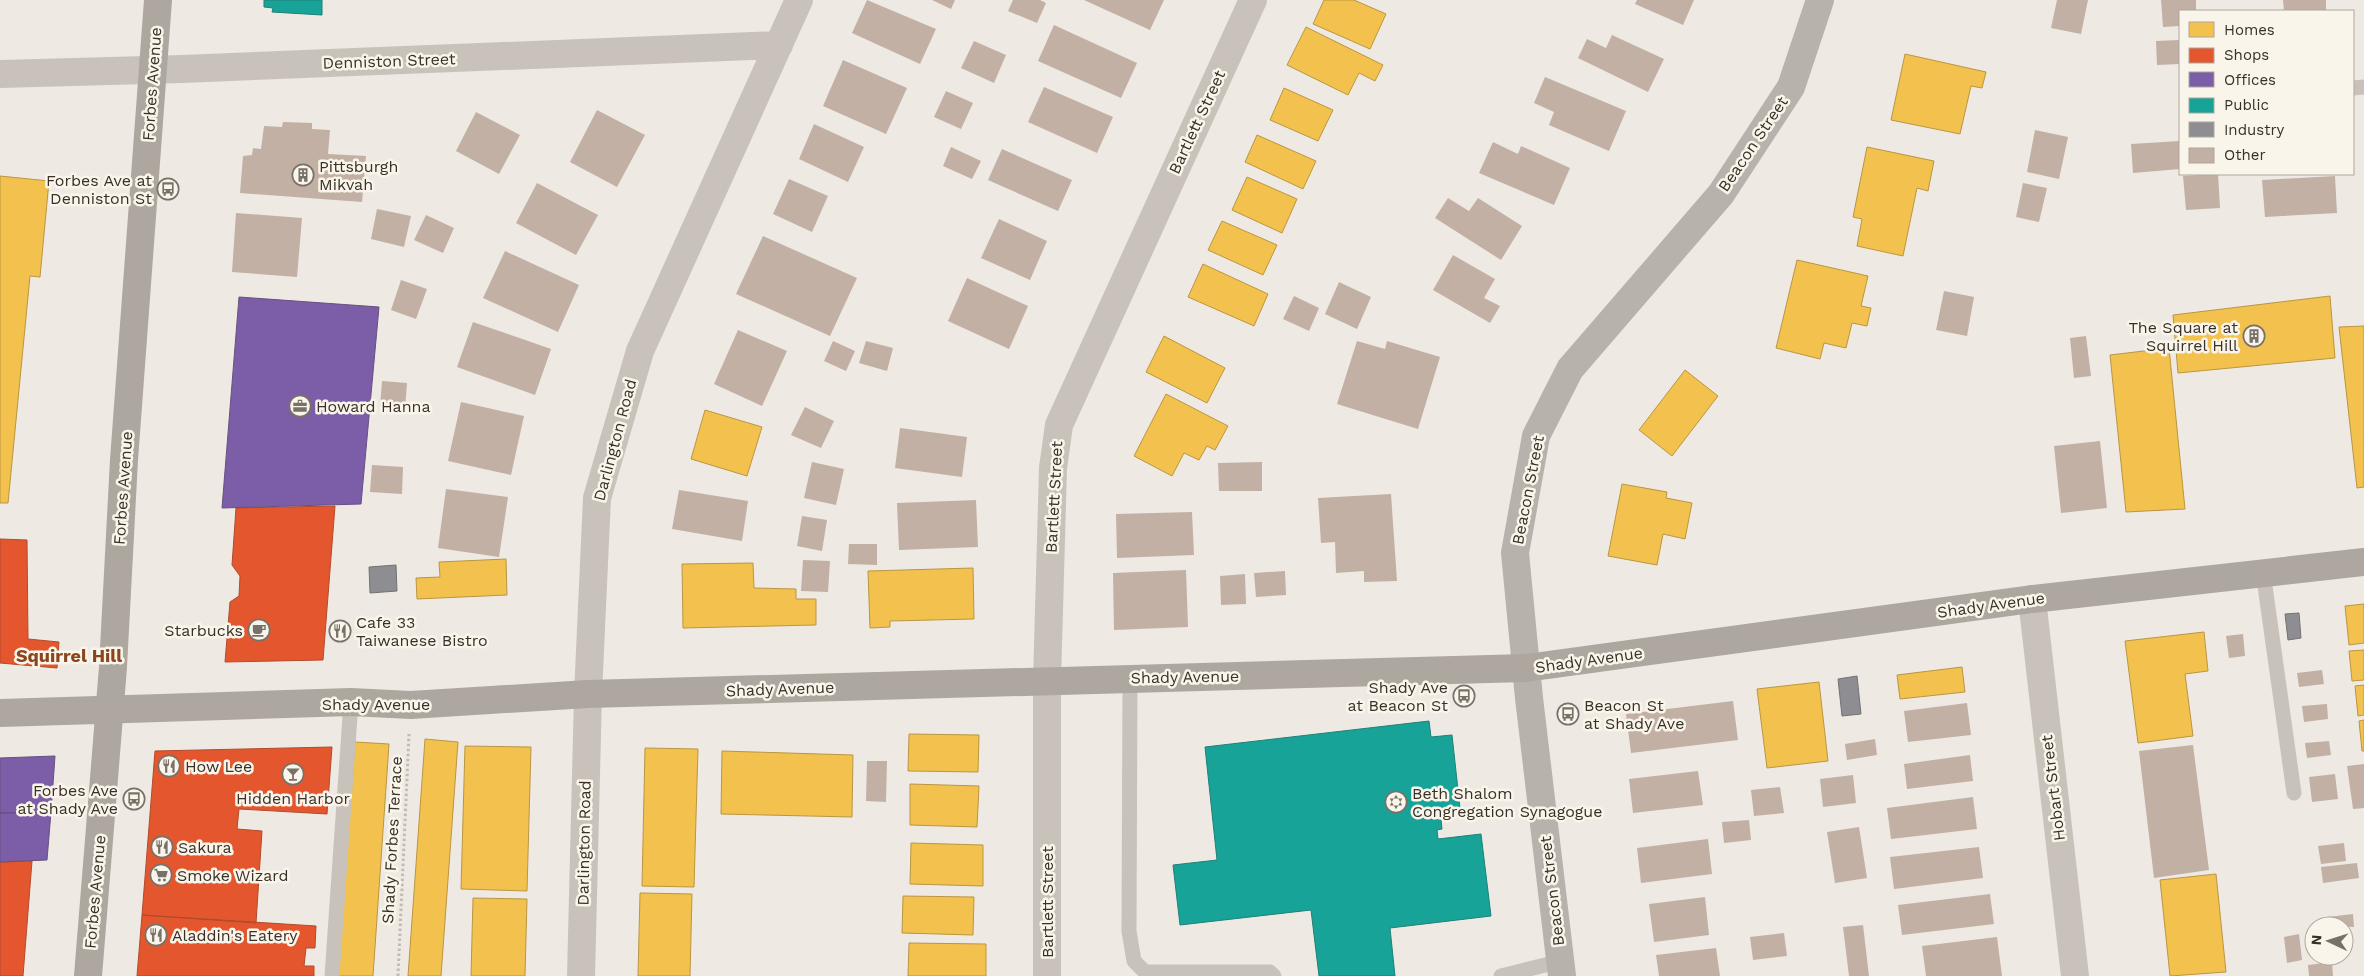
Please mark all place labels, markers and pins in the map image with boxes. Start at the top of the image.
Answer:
place label: Pittsburgh Mikvah [319,157,398,194]
building icon: Pittsburgh Mikvah [291,163,315,187]
place label: Forbes Ave at Denniston St [46,171,152,208]
bus stop icon: Forbes Ave at Denniston St [156,177,180,201]
place label: The Square at Squirrel Hill [2128,318,2238,355]
building icon: The Square at Squirrel Hill [2242,324,2266,348]
office icon: Howard Hanna [288,394,312,418]
place label: Howard Hanna [316,397,431,416]
place label: Cafe 33 Taiwanese Bistro [356,613,488,650]
cafe icon: Starbucks [247,618,271,642]
restaurant icon: Cafe 33 Taiwanese Bistro [328,619,352,643]
place label: Starbucks [164,621,243,640]
place label: Shady Ave at Beacon St [1347,678,1448,715]
bus stop icon: Shady Ave at Beacon St [1452,684,1476,708]
place label: Beacon St at Shady Ave [1584,696,1684,733]
bus stop icon: Beacon St at Shady Ave [1556,702,1580,726]
restaurant icon: How Lee [157,754,181,778]
place label: How Lee [185,757,252,776]
bar icon: Hidden Harbor [281,762,305,786]
place label: Forbes Ave at Shady Ave [18,781,118,818]
place label: Beth Shalom Congregation Synagogue [1412,784,1602,821]
bus stop icon: Forbes Ave at Shady Ave [122,787,146,811]
place label: Hidden Harbor [236,789,350,808]
synagogue icon: Beth Shalom Congregation Synagogue [1384,790,1408,814]
restaurant icon: Sakura [150,835,174,859]
place label: Sakura [178,838,231,857]
supermarket icon: Smoke Wizard [149,863,173,887]
place label: Smoke Wizard [177,866,289,885]
restaurant icon: Aladdin's Eatery [144,923,168,947]
place label: Aladdin's Eatery [172,926,298,945]

